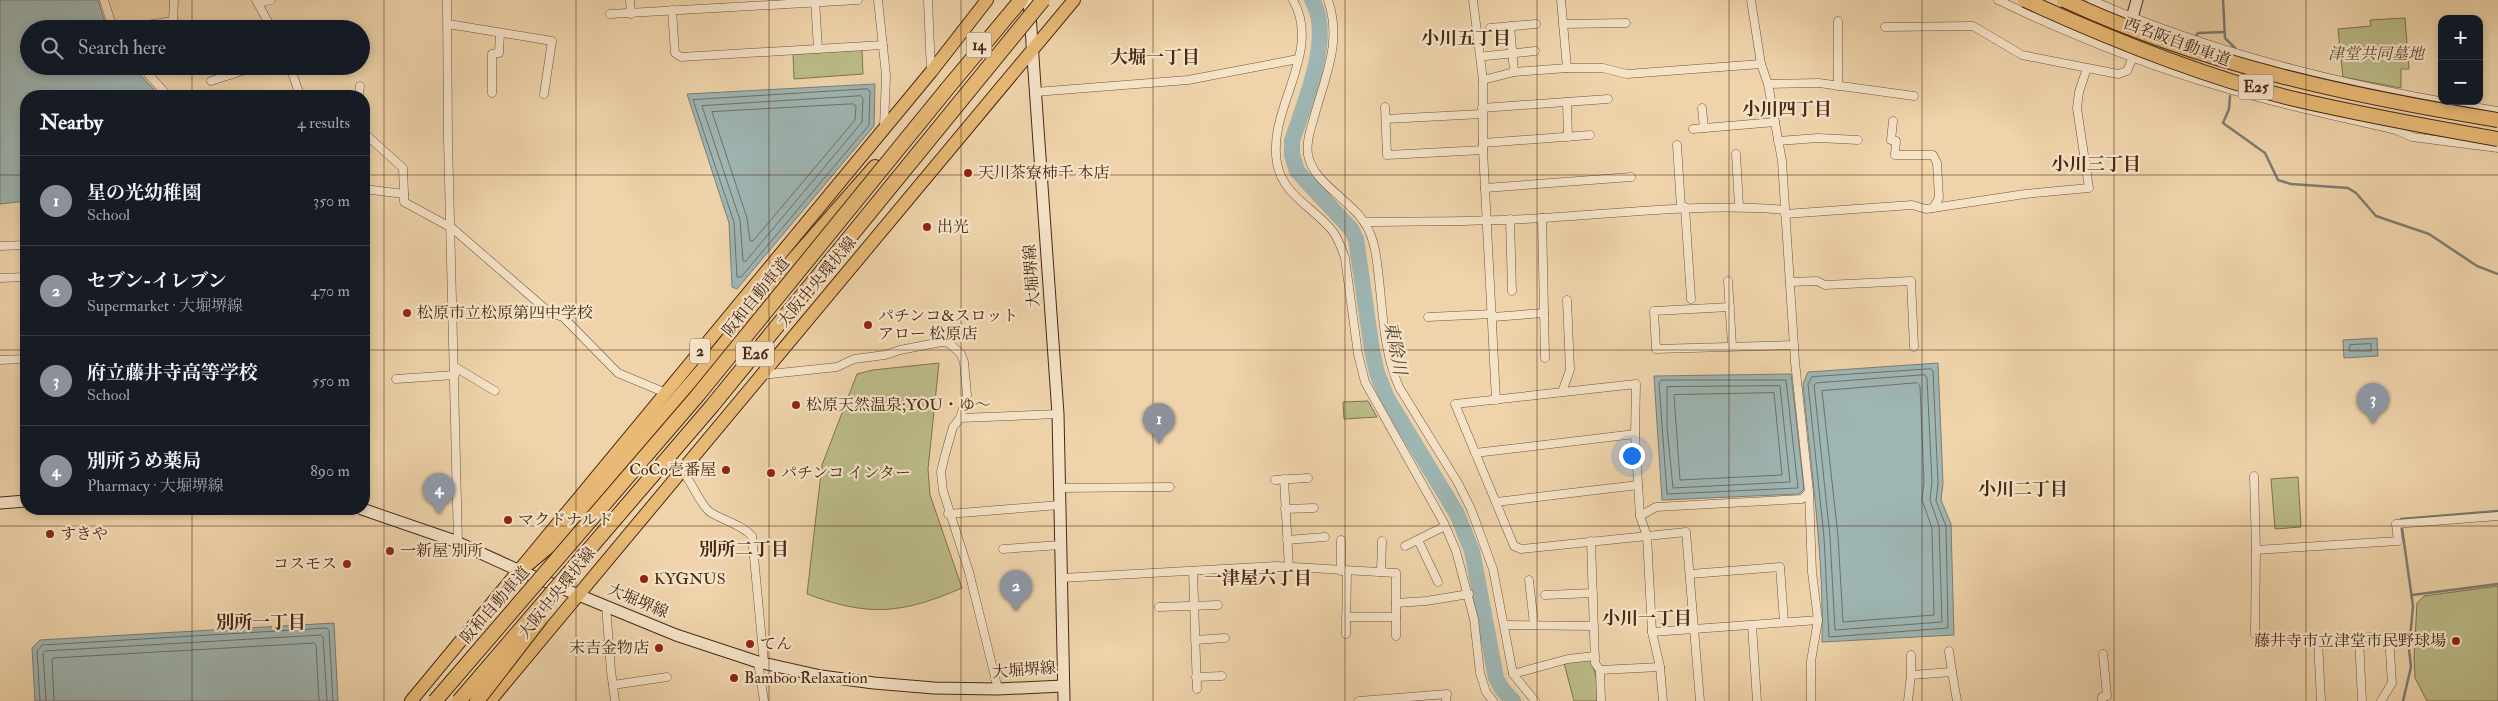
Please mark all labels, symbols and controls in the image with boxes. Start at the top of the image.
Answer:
street label: 西名阪自動車道 [2121,13,2233,71]
map controls [2438,15,2483,105]
button: + [2438,15,2483,60]
search box [20,20,370,75]
district label: 小川五丁目 [1421,27,1511,50]
road number: 14 [966,32,992,58]
icon: search [38,34,66,62]
text: Search here [78,36,166,60]
park label: 津堂共同墓地 [2328,44,2426,64]
district label: 大堀一丁目 [1110,46,1200,69]
button: − [2438,60,2483,105]
road number: E25 [2238,74,2274,100]
district label: 小川四丁目 [1742,98,1832,121]
text: Nearby [40,109,103,136]
text: 4 results [297,113,350,133]
district label: 小川三丁目 [2051,153,2141,176]
place label: 天川茶寮柿千 本店 [978,163,1109,183]
marker: 天川茶寮柿千 本店 [962,167,974,179]
text: 星の光幼稚園 [87,181,201,205]
text: 1 [53,191,59,211]
text: 350 m [313,191,350,211]
text: School [87,205,130,225]
place label: 出光 [937,217,969,237]
marker: 出光 [921,221,933,233]
street label: 大阪中央環状線 [773,233,861,331]
street label: 大堀堺線 [1020,243,1044,309]
street label: 阪和自動車道 [718,253,794,341]
text: セブン-イレブン [87,269,227,293]
text: 2 [52,281,60,301]
text: 470 m [310,281,350,301]
text: Supermarket · 大堀堺線 [87,296,243,316]
place label: 松原市立松原第四中学校 [417,303,593,323]
place label: パチンコ&スロット アロー 松原店 [878,306,1018,344]
marker: 松原市立松原第四中学校 [401,307,413,319]
marker: パチンコ&スロット アロー 松原店 [862,319,874,331]
water label: 東除川 [1379,319,1412,379]
road number: 2 [690,338,710,364]
road number: E26 [736,342,774,366]
text: 府立藤井寺高等学校 [87,361,258,385]
text: 3 [53,371,59,391]
text: 550 m [312,371,350,391]
pin: 3 [2357,383,2389,424]
text: School [87,385,130,405]
place label: 松原天然温泉;YOU・ゆ〜 [806,395,991,415]
marker: 松原天然温泉;YOU・ゆ〜 [790,399,802,411]
pin: 1 [1143,403,1175,444]
your location [1619,443,1645,469]
text: 別所うめ薬局 [87,449,201,473]
place label: CoCo壱番屋 [629,460,716,480]
text: 4 [52,461,60,481]
text: 890 m [310,461,350,481]
place label: パチンコ インター [781,463,911,483]
marker: CoCo壱番屋 [720,464,732,476]
marker: パチンコ インター [765,467,777,479]
pin: 4 [423,473,455,514]
text: Pharmacy · 大堀堺線 [87,476,224,496]
district label: 小川二丁目 [1978,478,2068,501]
place label: マクドナルド [518,510,613,530]
marker: マクドナルド [502,514,514,526]
place label: すきや [60,524,108,544]
marker: すきや [44,528,56,540]
district label: 別所二丁目 [699,538,789,561]
place label: 一新屋 別所 [400,541,483,561]
street label: 大阪中央環状線 [514,543,600,643]
marker: 一新屋 別所 [384,545,396,557]
place label: コスモス [273,554,337,574]
marker: コスモス [341,558,353,570]
street label: 阪和自動車道 [456,562,534,648]
district label: 一津屋六丁目 [1204,567,1312,590]
place label: KYGNUS [654,569,726,589]
pin: 2 [1000,570,1032,611]
marker: KYGNUS [638,573,650,585]
street label: 大堀堺線 [605,579,671,623]
district label: 小川一丁目 [1602,607,1692,630]
district label: 別所一丁目 [216,611,306,634]
place label: 藤井寺市立津堂市民野球場 [2254,631,2446,651]
place label: てん [760,634,792,654]
marker: 藤井寺市立津堂市民野球場 [2450,635,2462,647]
place label: 末吉金物店 [569,638,649,658]
marker: てん [744,638,756,650]
marker: 末吉金物店 [653,642,665,654]
street label: 大堀堺線 [991,658,1057,682]
place label: Bamboo Relaxation [744,668,868,688]
marker: Bamboo Relaxation [728,672,740,684]

